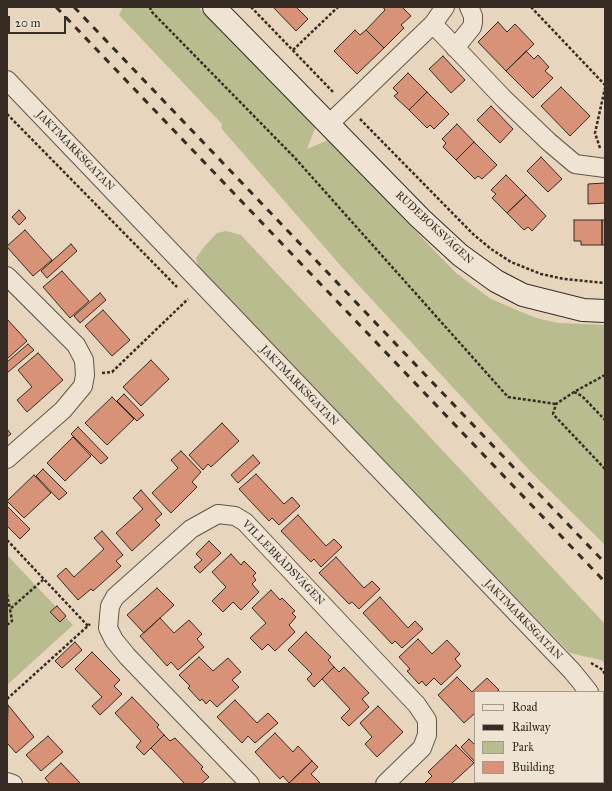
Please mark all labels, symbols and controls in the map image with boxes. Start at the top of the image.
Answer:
scale bar [10,8,68,34]
text: 20 m [15,16,41,30]
street label: JAKTMARKSGATAN [33,108,117,194]
street label: RUDEBOKSVÄGEN [392,189,476,267]
street label: JAKTMARKSGATAN [257,343,341,429]
street label: VILLEBRÅDSVÄGEN [239,518,327,608]
street label: JAKTMARKSGATAN [481,577,565,663]
legend [474,691,604,783]
text: Road [512,700,538,714]
text: Railway [512,720,550,734]
text: Park [512,740,534,754]
text: Building [512,760,554,774]

